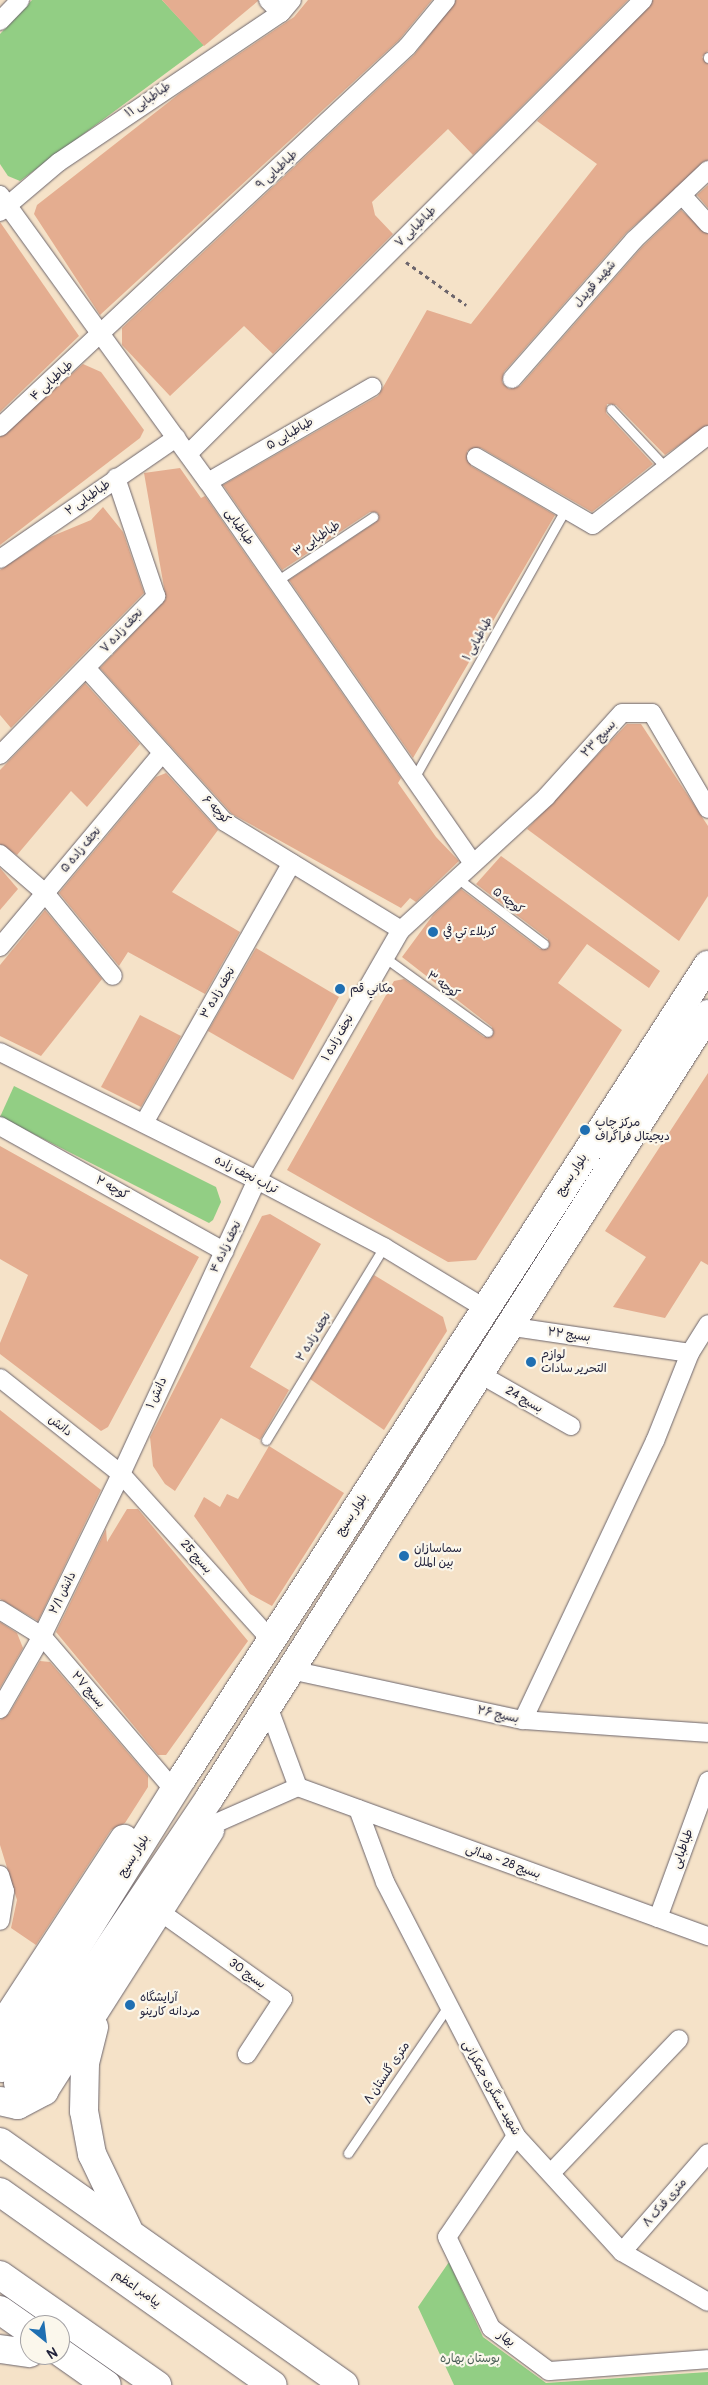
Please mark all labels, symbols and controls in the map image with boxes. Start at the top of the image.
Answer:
street label: طباطبایی ۱۱ [122,79,174,121]
street label: طباطبایی ۹ [253,147,301,193]
street label: طباطبایی ۷ [392,203,440,251]
street label: شهید قویدل [571,258,619,310]
street label: طباطبایی ۴ [28,358,76,404]
street label: طباطبایی ۵ [264,415,316,453]
street label: طباطبایی ۲ [63,477,113,519]
street label: طباطبایی [222,506,256,548]
street label: طباطبایی ۳ [291,518,343,560]
street label: نجف زاده ۷ [98,606,146,656]
street label: طباطبایی ۱ [460,615,496,663]
street label: بسیج ۲۳ [579,717,619,761]
street label: کوچه ۶ [199,793,233,827]
street label: نجف زاده ۵ [58,824,104,876]
street label: کوچه ۵ [490,885,526,917]
place label: كربلاء تي في [443,925,496,939]
marker: كربلاء تي في [427,926,439,938]
street label: نجف زاده ۳ [198,965,238,1021]
street label: کوچه ۳ [424,968,462,1002]
place label: مكاني قم [350,982,393,996]
marker: مكاني قم [334,983,346,995]
street label: نجف زاده ۱ [319,1012,357,1064]
place label: مرکز چاپ دیجیتال فراگراف [595,1116,670,1144]
marker: مرکز چاپ دیجیتال فراگراف [579,1124,591,1136]
street label: بلوار بسیج [553,1151,591,1199]
street label: تراب نجف زاده [212,1153,280,1197]
street label: کوچه ۲ [93,1173,131,1203]
street label: نجف زاده ۴ [207,1219,245,1275]
street label: نجف زاده ۲ [294,1310,334,1364]
street label: بسیج ۲۲ [547,1325,591,1345]
place label: لوازم التحریر سادات [541,1348,607,1376]
marker: لوازم التحریر سادات [525,1356,537,1368]
street label: دانش ۱ [144,1375,170,1411]
street label: بسیج 24 [503,1384,545,1416]
street label: دانش [45,1412,75,1440]
street label: بلوار بسیج [333,1491,371,1539]
street label: بسیج 25 [177,1537,215,1577]
place label: سماسازان بین الملل [414,1542,462,1570]
marker: سماسازان بین الملل [398,1550,410,1562]
street label: دانش ۲/۱ [47,1569,79,1617]
street label: بسیج ۲۷ [68,1669,108,1711]
street label: بسیج ۲۶ [476,1704,520,1726]
street label: طباطبایی [669,1827,697,1871]
street label: بلوار بسیج [115,1832,153,1880]
street label: بسیج 28 - هدائی [464,1842,542,1882]
street label: بسیج 30 [226,1956,268,1992]
place label: آرایشگاه مردانه کارینو [140,1991,200,2019]
marker: آرایشگاه مردانه کارینو [124,1999,136,2011]
street label: شهید عسگری جمکرانی [459,2038,523,2138]
street label: ۸ متری گلستان [361,2039,413,2107]
street label: ۸ متری فدک [640,2176,690,2230]
street label: پیامبر اعظم [110,2267,164,2311]
north arrow [20,2315,70,2365]
street label: بهار [494,2328,518,2350]
text: N [44,2343,60,2362]
park label: بوستان بهاره [440,2352,500,2366]

